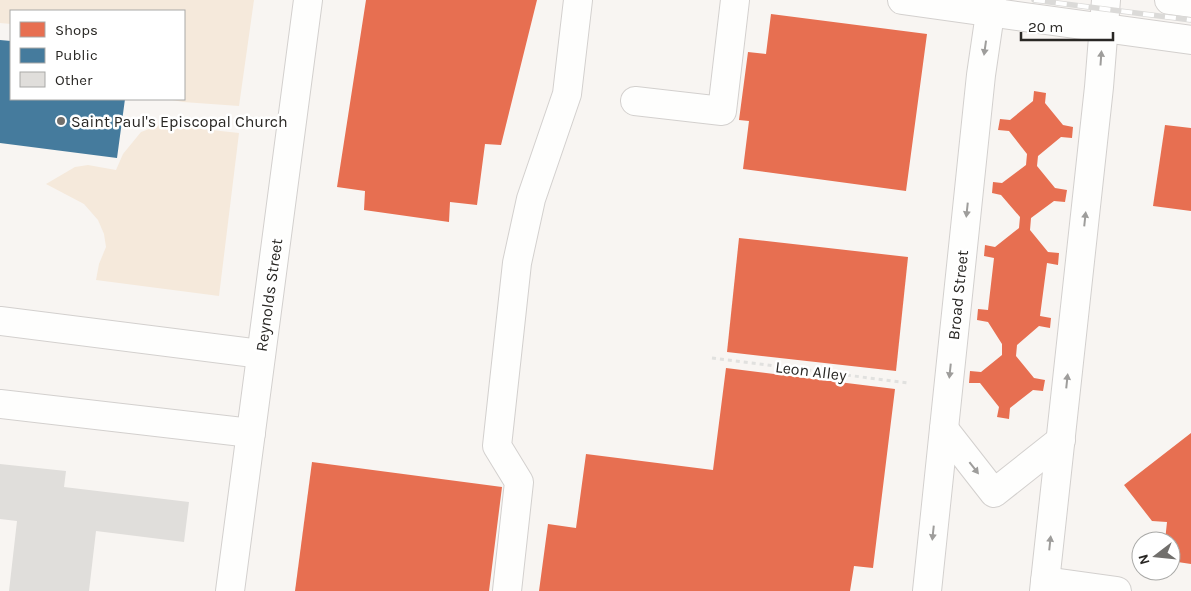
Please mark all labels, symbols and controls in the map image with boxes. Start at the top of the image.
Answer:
legend [10,10,185,100]
scale bar [1021,10,1114,42]
text: 20 m [1028,18,1063,36]
text: Shops [55,21,98,39]
one-way arrow [981,41,989,57]
text: Public [55,46,98,64]
one-way arrow [1098,50,1106,66]
text: Other [55,71,93,89]
place label: Saint Paul's Episcopal Church [71,112,288,131]
marker: Saint Paul's Episcopal Church [55,115,67,127]
one-way arrow [963,202,971,218]
one-way arrow [1081,211,1089,227]
street label: Reynolds Street [252,237,286,353]
street label: Broad Street [944,249,972,341]
street label: Leon Alley [774,357,848,385]
one-way arrow [946,364,954,380]
one-way arrow [1063,373,1071,389]
one-way arrow [969,461,979,475]
one-way arrow [929,525,937,541]
north arrow [1131,531,1181,581]
one-way arrow [1046,534,1054,550]
text: N [1134,552,1154,567]

